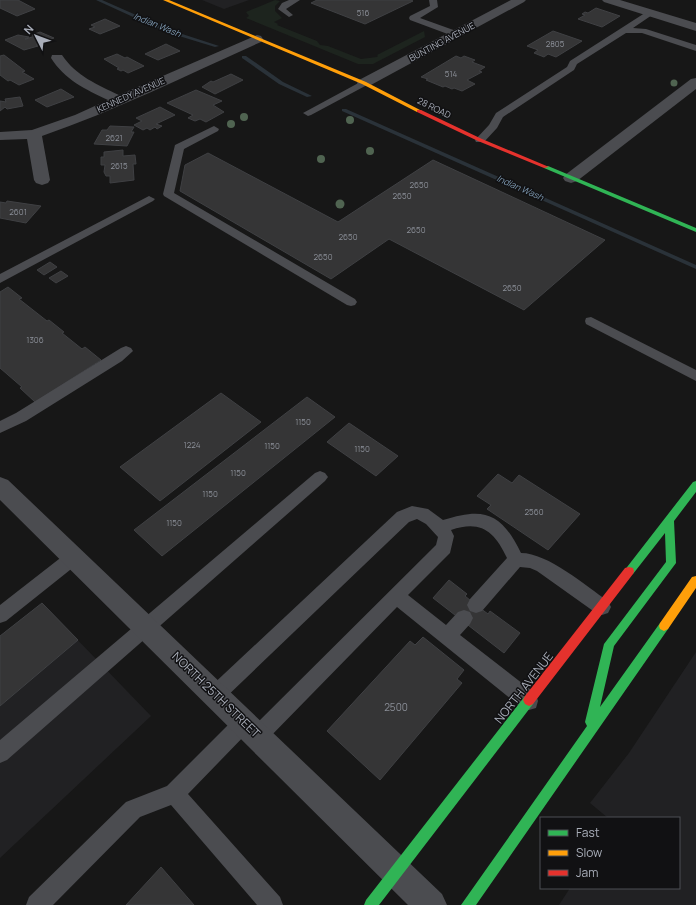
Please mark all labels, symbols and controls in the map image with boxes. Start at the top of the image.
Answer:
house number: 516 [357,7,369,18]
water label: Indian Wash [132,9,183,40]
north arrow [16,16,56,56]
street label: BUNTING AVENUE [406,19,477,64]
text: N [20,21,36,37]
house number: 2805 [546,38,565,49]
house number: 514 [445,68,458,79]
street label: KENNEDY AVENUE [95,74,167,115]
street label: 28 ROAD [415,94,453,121]
house number: 2621 [105,132,123,143]
house number: 2615 [110,160,128,171]
water label: Indian Wash [495,171,546,204]
house number: 2650 [409,179,429,190]
house number: 2650 [392,190,412,201]
house number: 2601 [9,206,27,217]
house number: 2650 [406,224,426,235]
house number: 2650 [338,231,358,242]
house number: 2650 [313,251,333,262]
house number: 2650 [502,282,522,293]
house number: 1306 [26,334,44,345]
house number: 1150 [295,416,311,427]
house number: 1224 [184,439,201,450]
house number: 1150 [264,440,280,451]
house number: 1150 [354,443,370,454]
house number: 1150 [230,467,246,478]
house number: 1150 [202,488,218,499]
house number: 2560 [524,506,544,517]
house number: 1150 [166,517,182,528]
street label: NORTH 25TH STREET [168,648,265,742]
street label: NORTH AVENUE [490,648,557,727]
house number: 2500 [384,700,408,714]
legend [540,817,680,889]
text: Fast [576,824,600,841]
text: Slow [576,844,602,861]
text: Jam [576,864,598,881]

